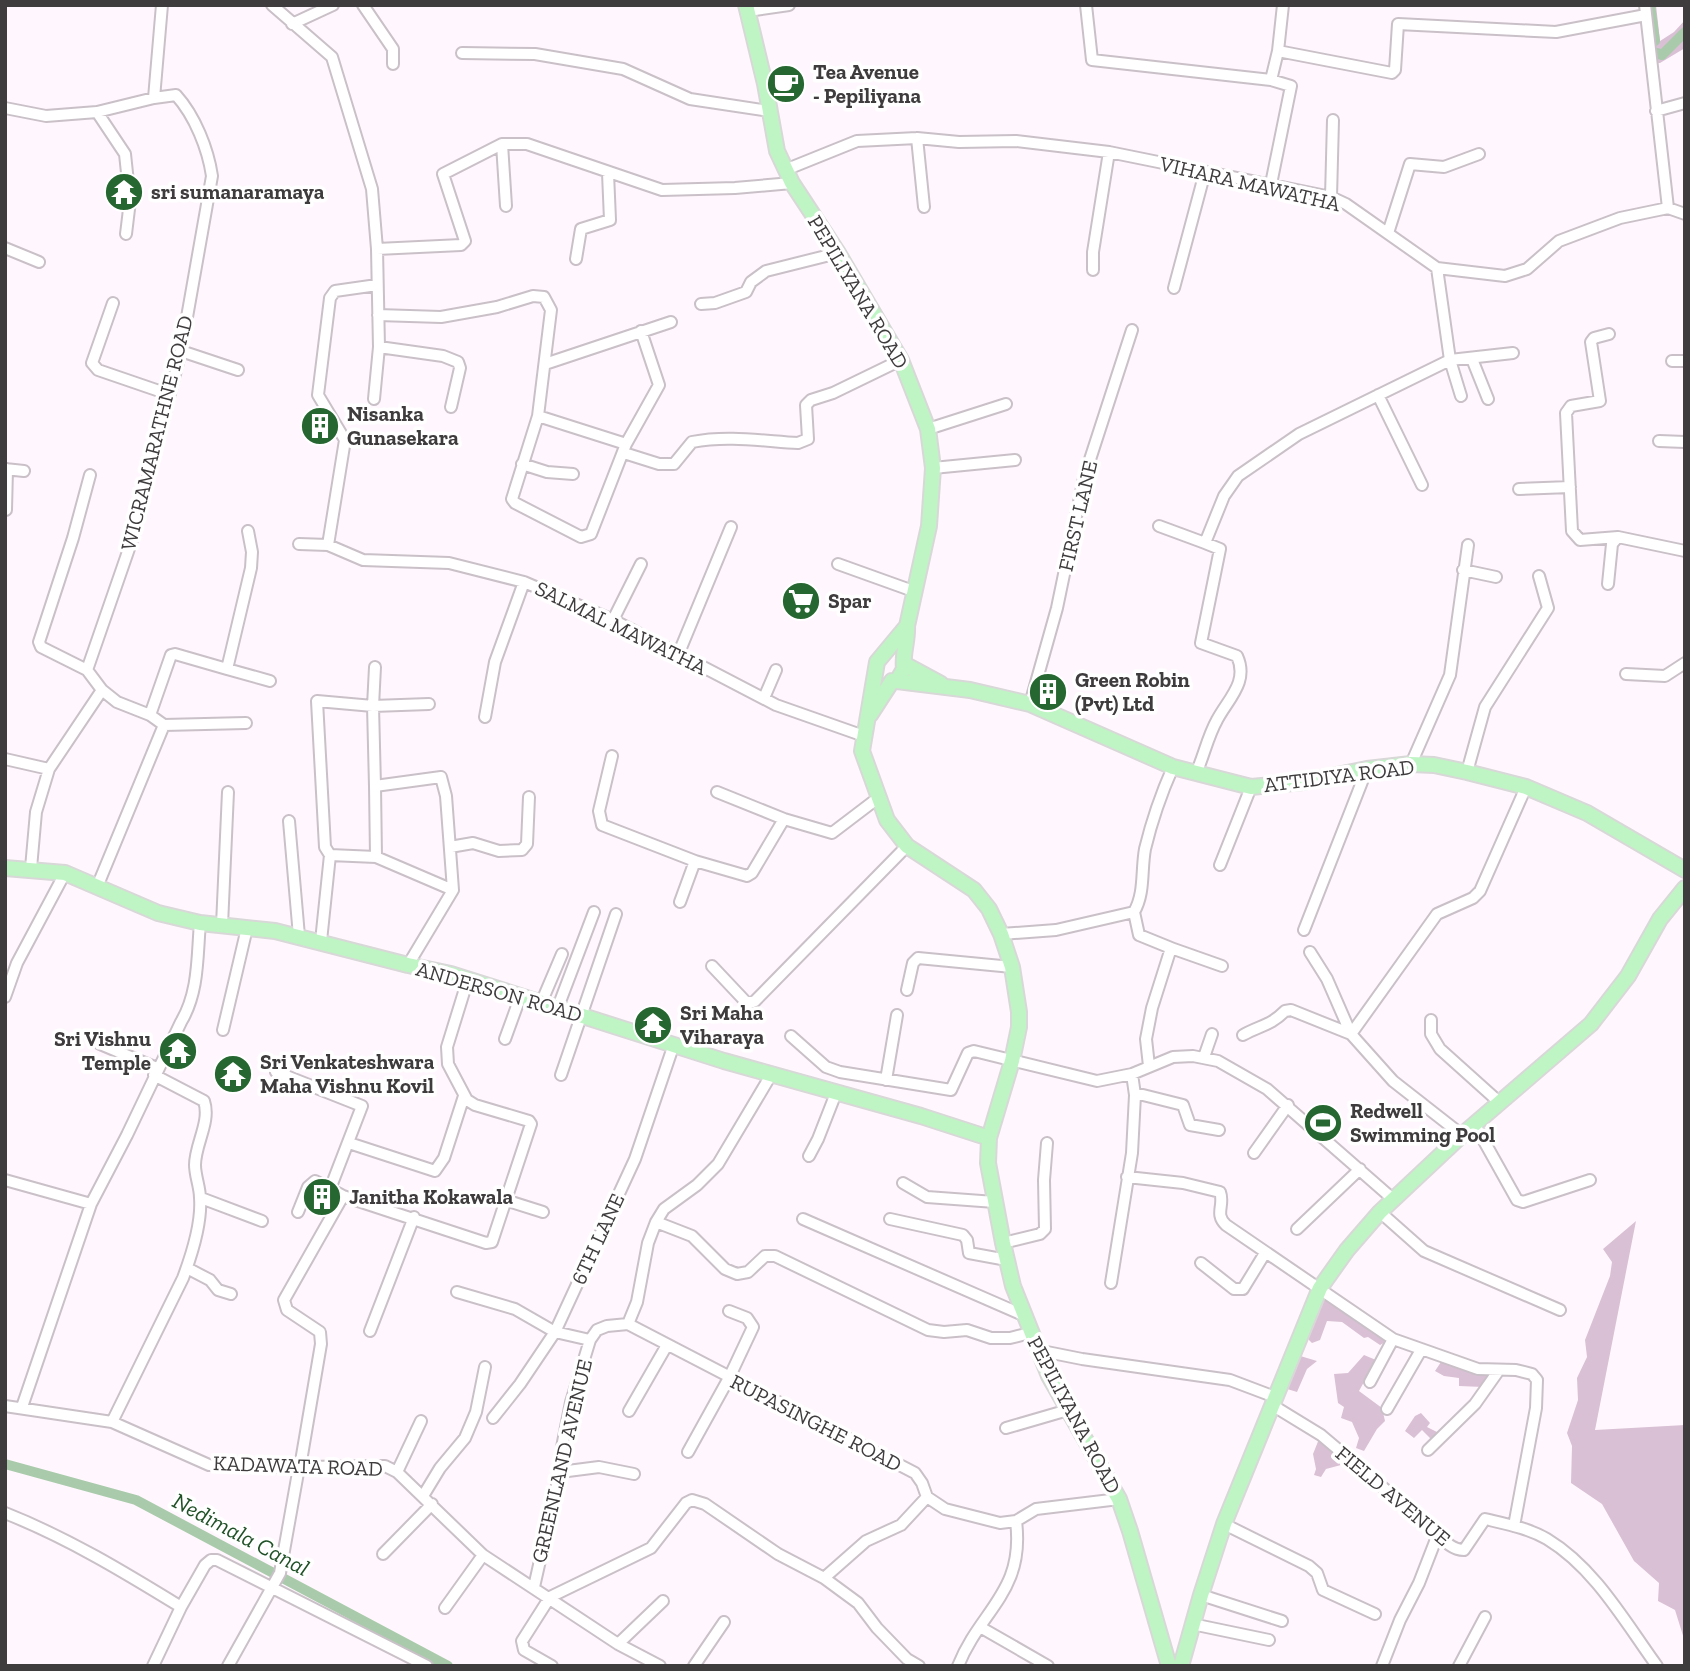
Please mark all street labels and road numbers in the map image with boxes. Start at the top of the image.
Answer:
street label: VIHARA MAWATHA [1156,150,1343,217]
street label: PEPILIYANA ROAD [803,210,914,373]
street label: WICRAMARATHNE ROAD [115,313,198,553]
street label: FIRST LANE [1053,458,1102,574]
street label: SALMAL MAWATHA [531,575,711,680]
street label: ATTIDIYA ROAD [1262,754,1416,797]
street label: ANDERSON ROAD [413,956,585,1027]
street label: 6TH LANE [566,1189,630,1288]
street label: PEPILIYANA ROAD [1022,1332,1126,1498]
street label: GREENLAND AVENUE [526,1357,597,1565]
street label: RUPASINGHE ROAD [726,1369,906,1477]
street label: FIELD AVENUE [1331,1440,1456,1551]
street label: KADAWATA ROAD [213,1450,383,1481]

